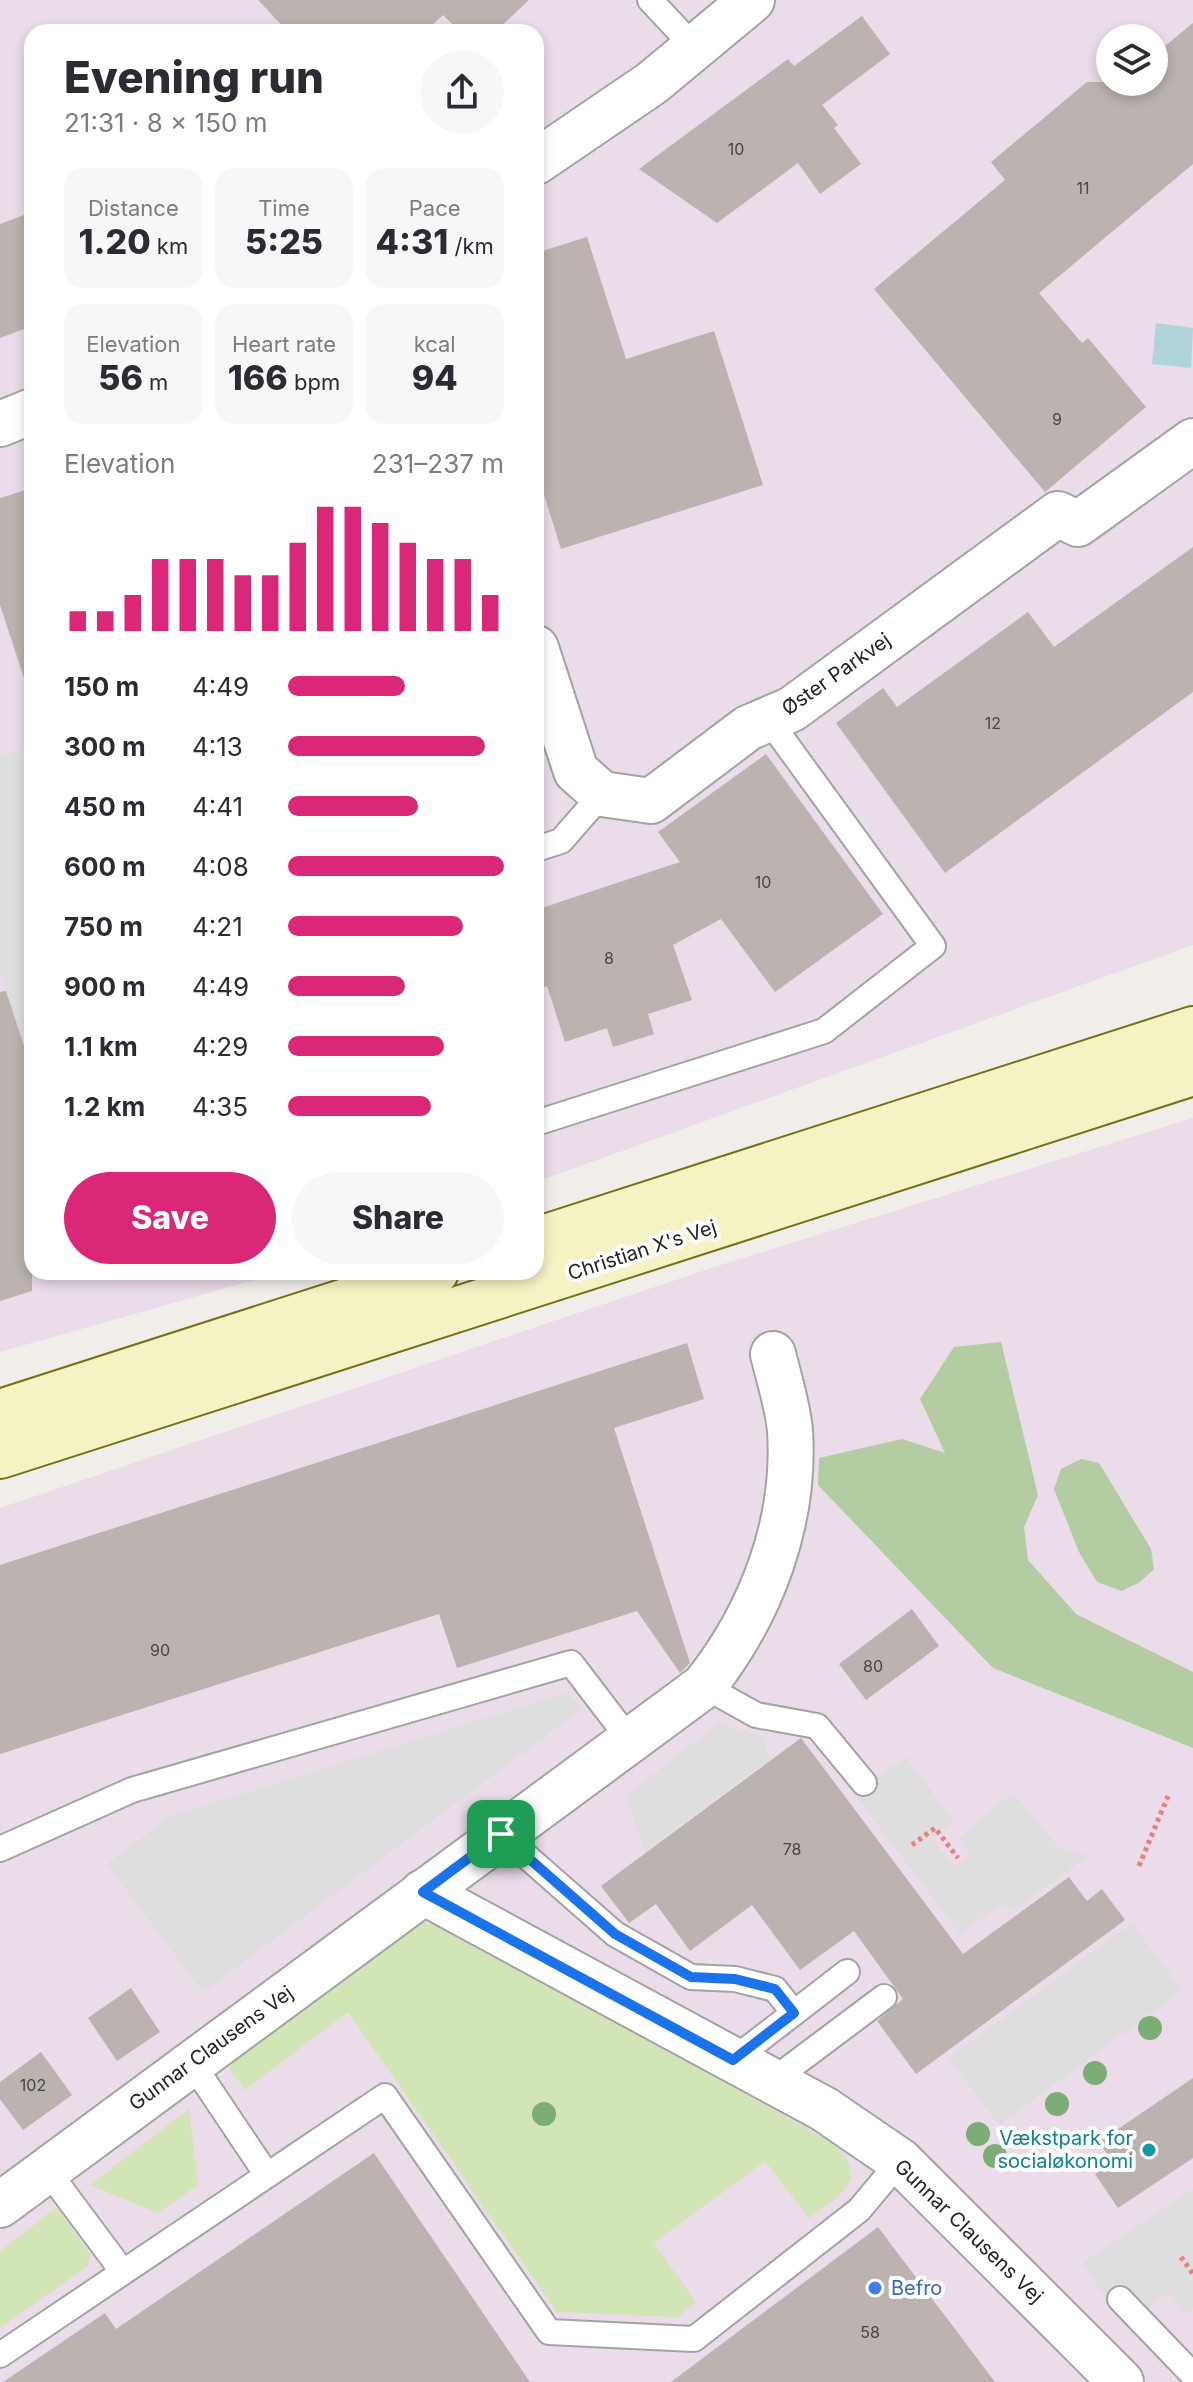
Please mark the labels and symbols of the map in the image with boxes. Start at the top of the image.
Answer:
house number: 10 [728,139,744,159]
house number: 11 [1076,178,1090,198]
house number: 9 [1052,409,1062,429]
street label: Øster Parkvej [777,628,895,720]
house number: 12 [985,713,1001,733]
house number: 10 [755,872,771,892]
house number: 8 [604,948,614,968]
street label: Christian X's Vej [565,1215,719,1285]
house number: 90 [150,1640,170,1660]
house number: 80 [863,1656,883,1676]
pin [467,1800,535,1868]
house number: 78 [783,1839,801,1859]
street label: Gunnar Clausens Vej [124,1980,298,2116]
house number: 102 [20,2075,46,2095]
place label: Vækstpark for socialøkonomi [997,2126,1133,2173]
marker: Vækstpark for socialøkonomi [1140,2141,1158,2159]
street label: Gunnar Clausens Vej [890,2154,1048,2308]
place label: Befro [891,2276,942,2300]
marker: Befro [866,2279,884,2297]
house number: 58 [860,2322,880,2342]

